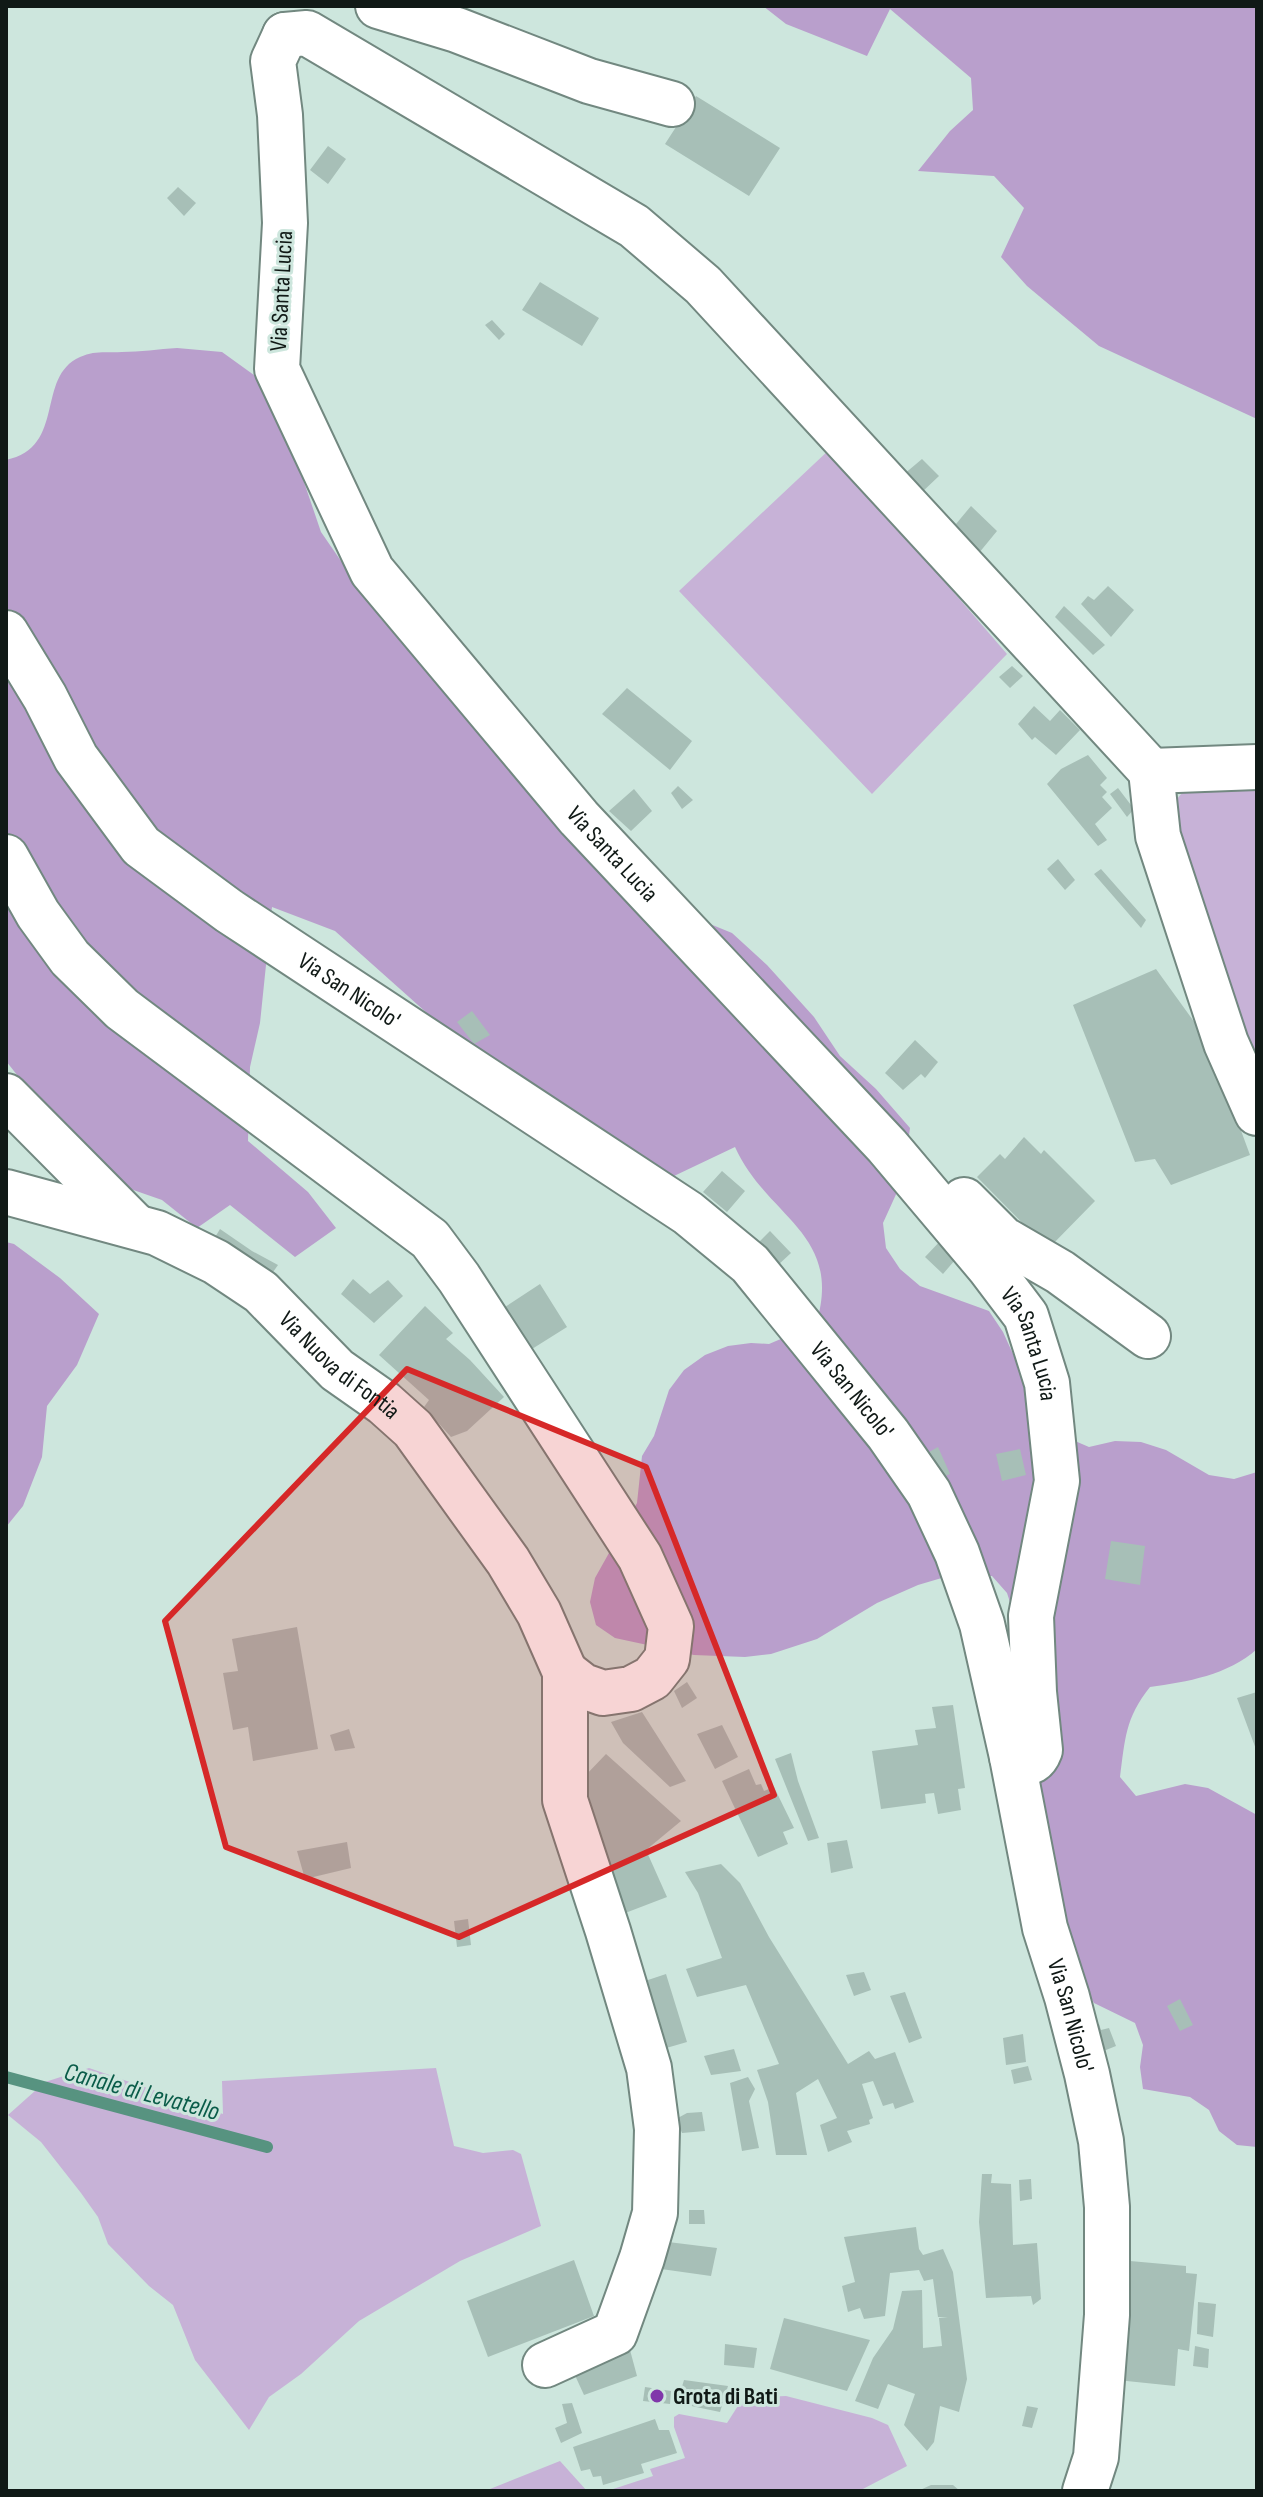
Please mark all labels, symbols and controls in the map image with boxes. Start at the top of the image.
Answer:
street label: Via Santa Lucia [264,230,299,352]
street label: Via Santa Lucia [560,800,664,908]
street label: Via San Nicolo' [292,946,405,1035]
street label: Via Santa Lucia [994,1281,1063,1402]
street label: Via Nuova di Fontia [273,1305,406,1425]
street label: Via San Nicolo' [804,1336,900,1445]
street label: Via San Nicolo' [1041,1955,1100,2075]
water label: Canale di Levatello [61,2057,223,2128]
place label: Grota di Bati [673,2382,778,2411]
marker: Grota di Bati [648,2387,666,2405]

